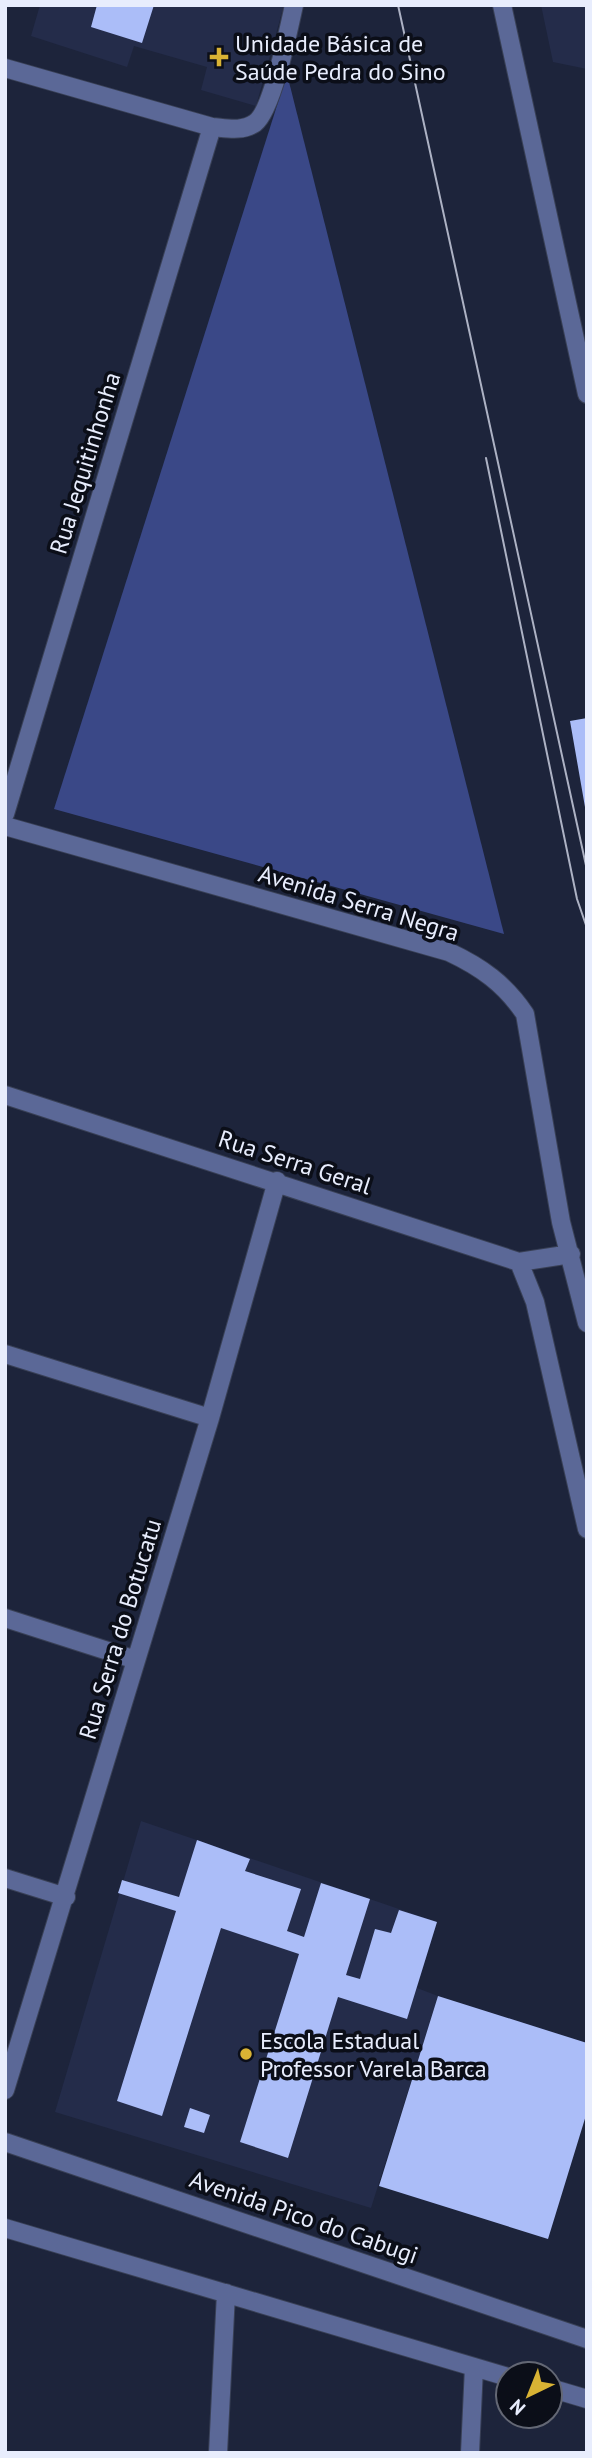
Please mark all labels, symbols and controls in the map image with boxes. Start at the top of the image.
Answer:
place label: Unidade Básica de Saúde Pedra do Sino [235,28,446,87]
marker: Unidade Básica de Saúde Pedra do Sino [209,47,229,67]
street label: Rua Jequitinhonha [43,368,127,558]
street label: Avenida Serra Negra [255,858,463,948]
street label: Rua Serra Geral [215,1123,375,1201]
street label: Rua Serra do Botucatu [72,1515,168,1743]
place label: Escola Estadual Professor Varela Barca [260,2025,487,2084]
marker: Escola Estadual Professor Varela Barca [238,2046,254,2062]
street label: Avenida Pico do Cabugi [186,2163,422,2271]
north arrow [494,2360,564,2430]
text: N [505,2394,530,2420]

